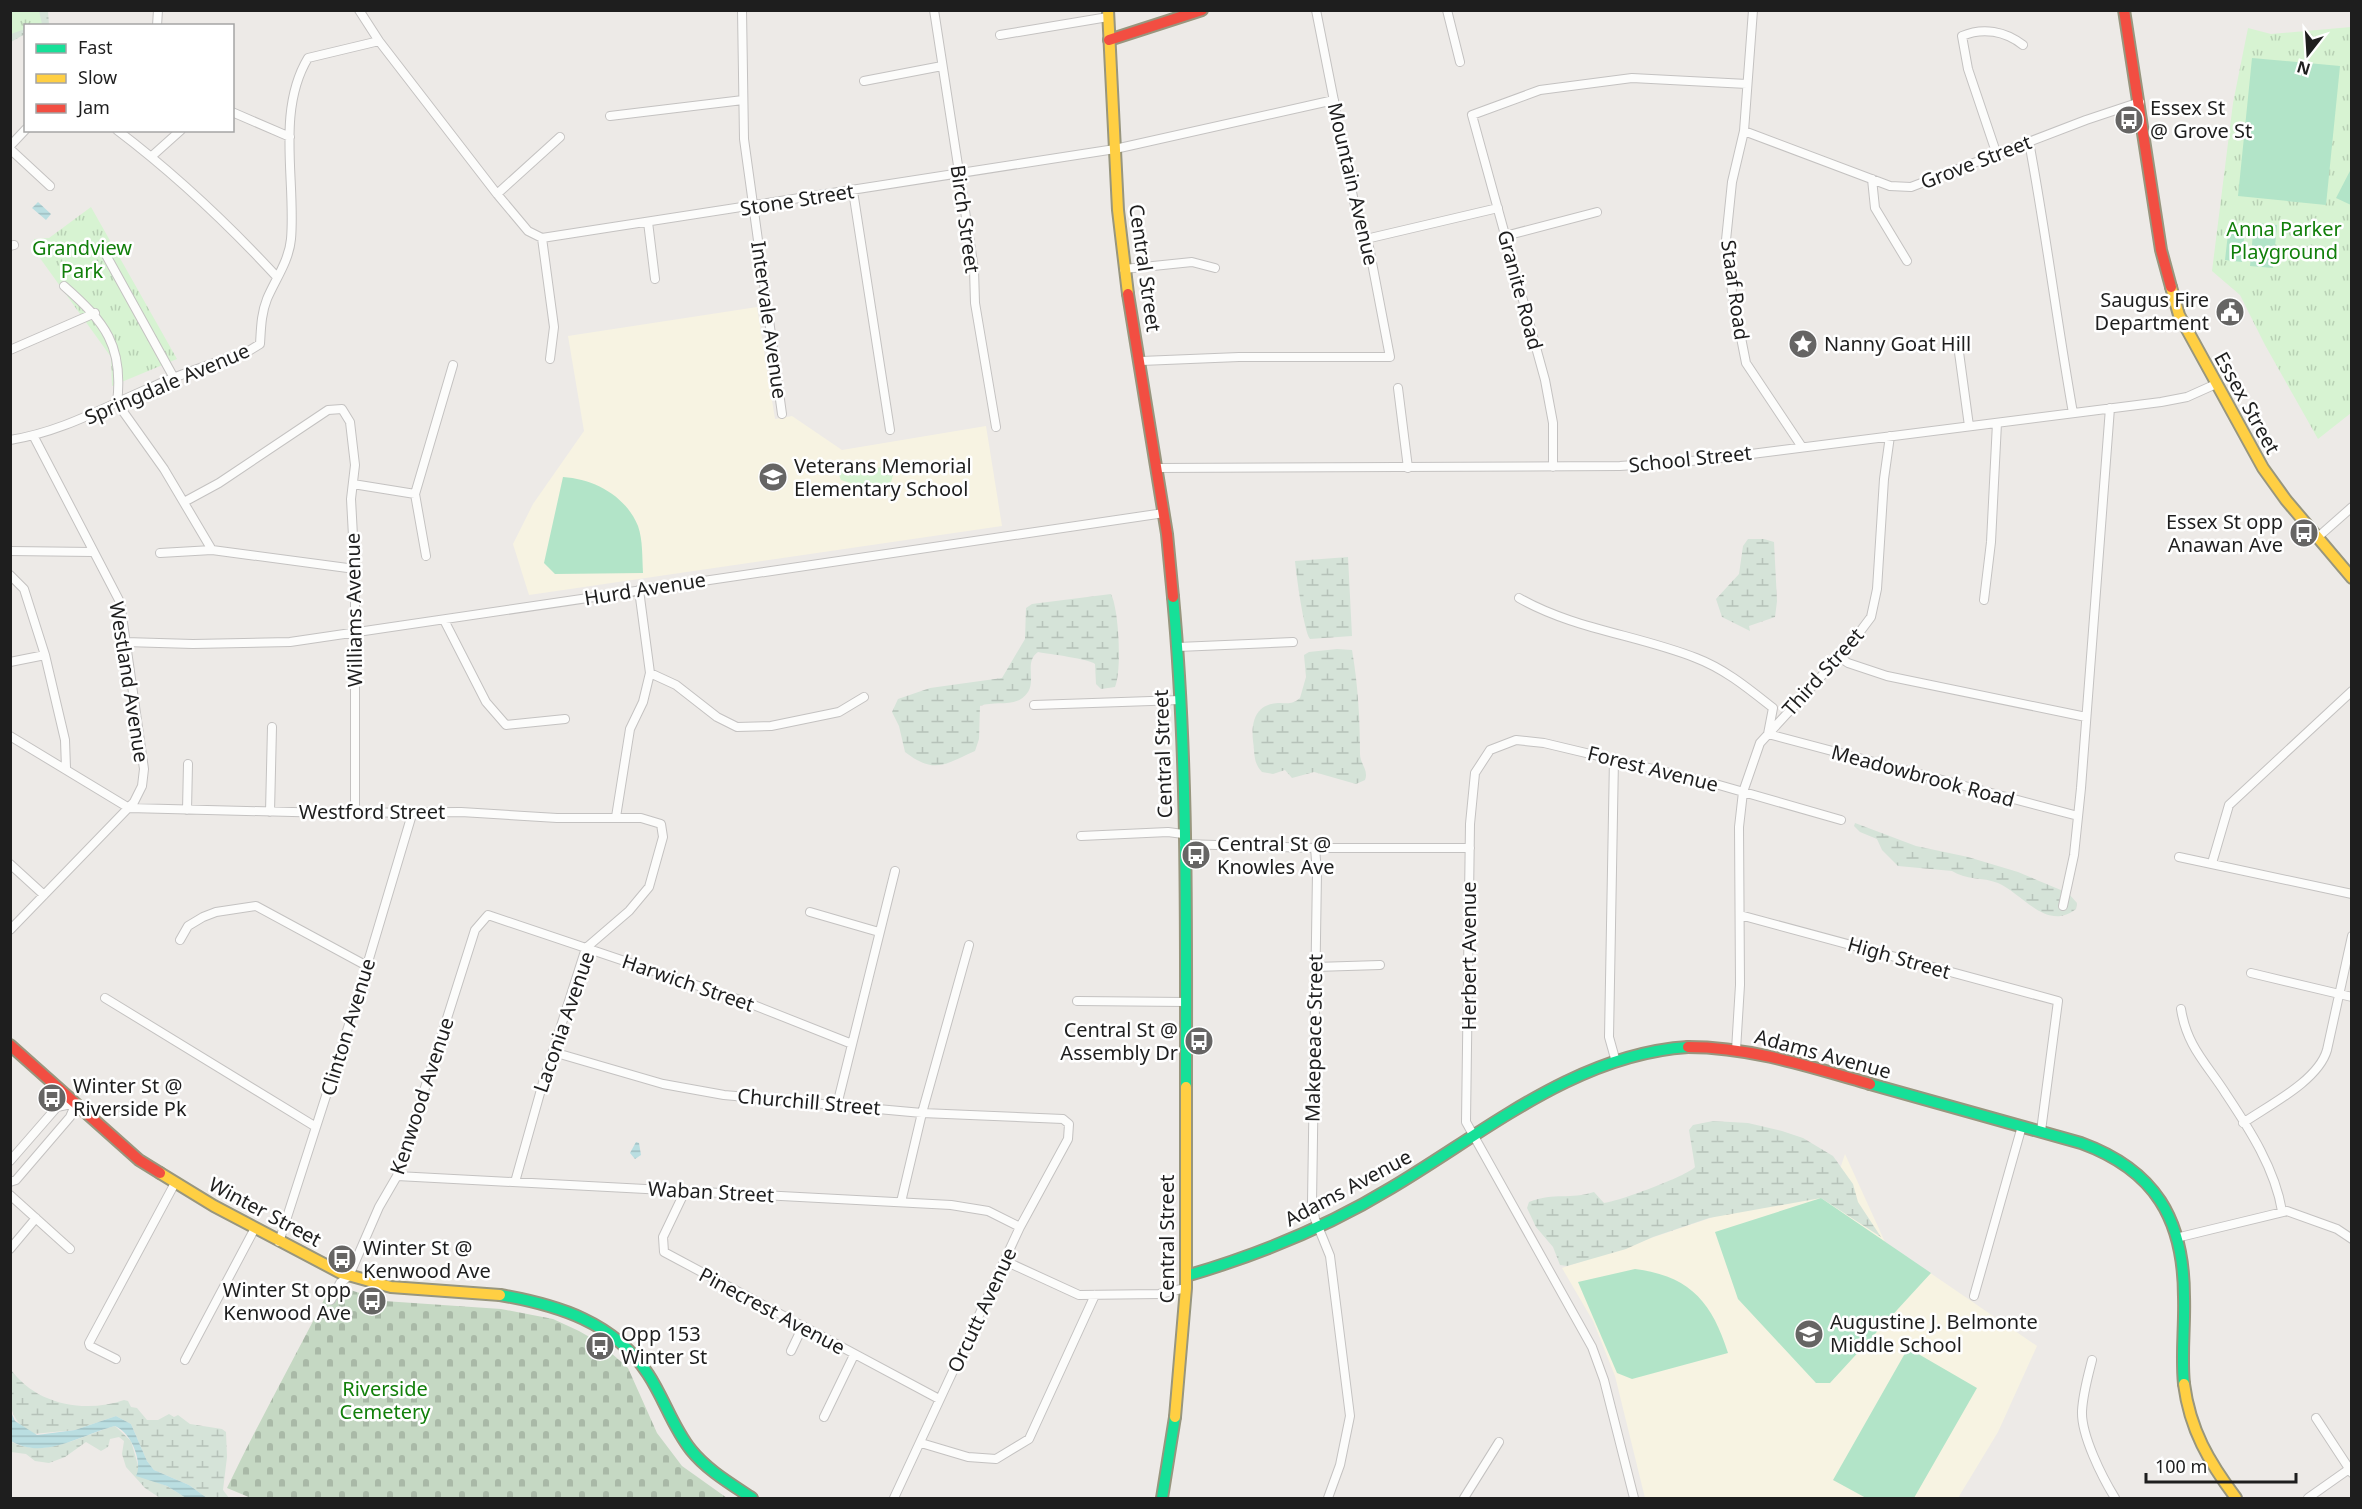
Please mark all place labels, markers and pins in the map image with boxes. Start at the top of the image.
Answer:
place label: Essex St @ Grove St [2150,94,2252,144]
bus stop icon: Essex St @ Grove St [2113,104,2145,136]
place label: Saugus Fire Department [2095,286,2209,336]
public building icon: Saugus Fire Department [2214,296,2246,328]
place icon: Nanny Goat Hill [1787,328,1819,360]
place label: Nanny Goat Hill [1824,330,1971,357]
place label: Veterans Memorial Elementary School [794,452,972,502]
school or university icon: Veterans Memorial Elementary School [757,461,789,493]
place label: Essex St opp Anawan Ave [2166,508,2283,558]
bus stop icon: Essex St opp Anawan Ave [2288,517,2320,549]
place label: Central St @ Knowles Ave [1217,830,1335,880]
bus stop icon: Central St @ Knowles Ave [1180,839,1212,871]
place label: Central St @ Assembly Dr [1060,1016,1178,1066]
bus stop icon: Central St @ Assembly Dr [1183,1025,1215,1057]
place label: Winter St @ Riverside Pk [73,1072,187,1122]
bus stop icon: Winter St @ Riverside Pk [36,1082,68,1114]
place label: Winter St @ Kenwood Ave [363,1234,491,1284]
bus stop icon: Winter St @ Kenwood Ave [326,1243,358,1275]
place label: Winter St opp Kenwood Ave [223,1276,351,1326]
bus stop icon: Winter St opp Kenwood Ave [356,1285,388,1317]
place label: Augustine J. Belmonte Middle School [1830,1308,2038,1358]
school or university icon: Augustine J. Belmonte Middle School [1793,1318,1825,1350]
place label: Opp 153 Winter St [621,1320,707,1370]
bus stop icon: Opp 153 Winter St [584,1330,616,1362]

